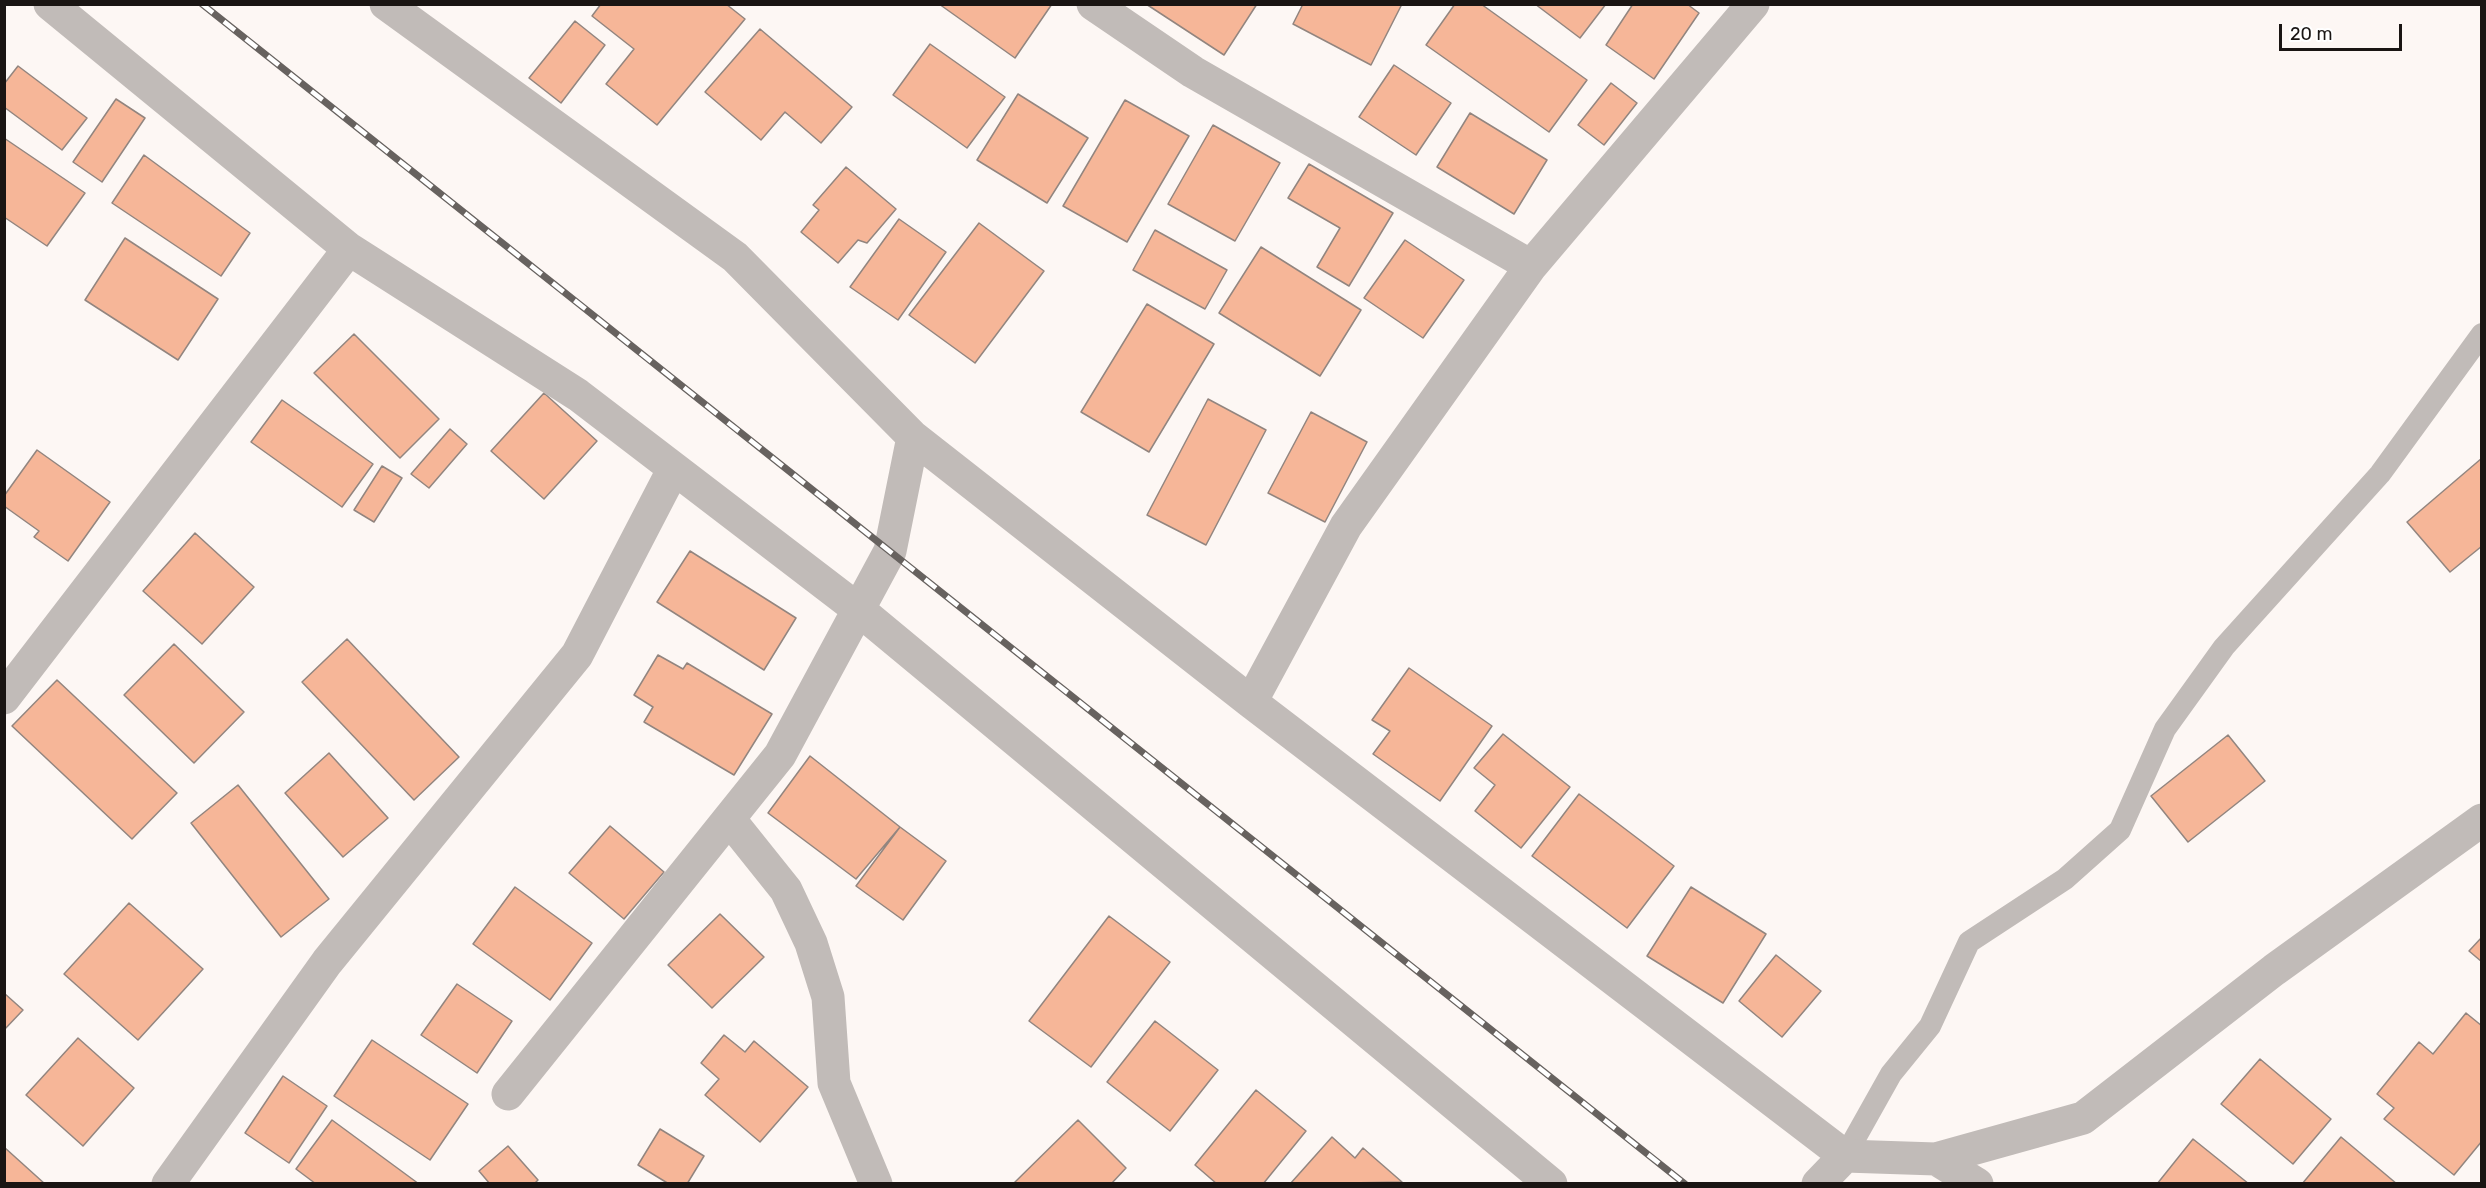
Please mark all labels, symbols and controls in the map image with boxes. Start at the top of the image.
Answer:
scale bar [2282,12,2405,50]
text: 20 m [2290,23,2332,45]

